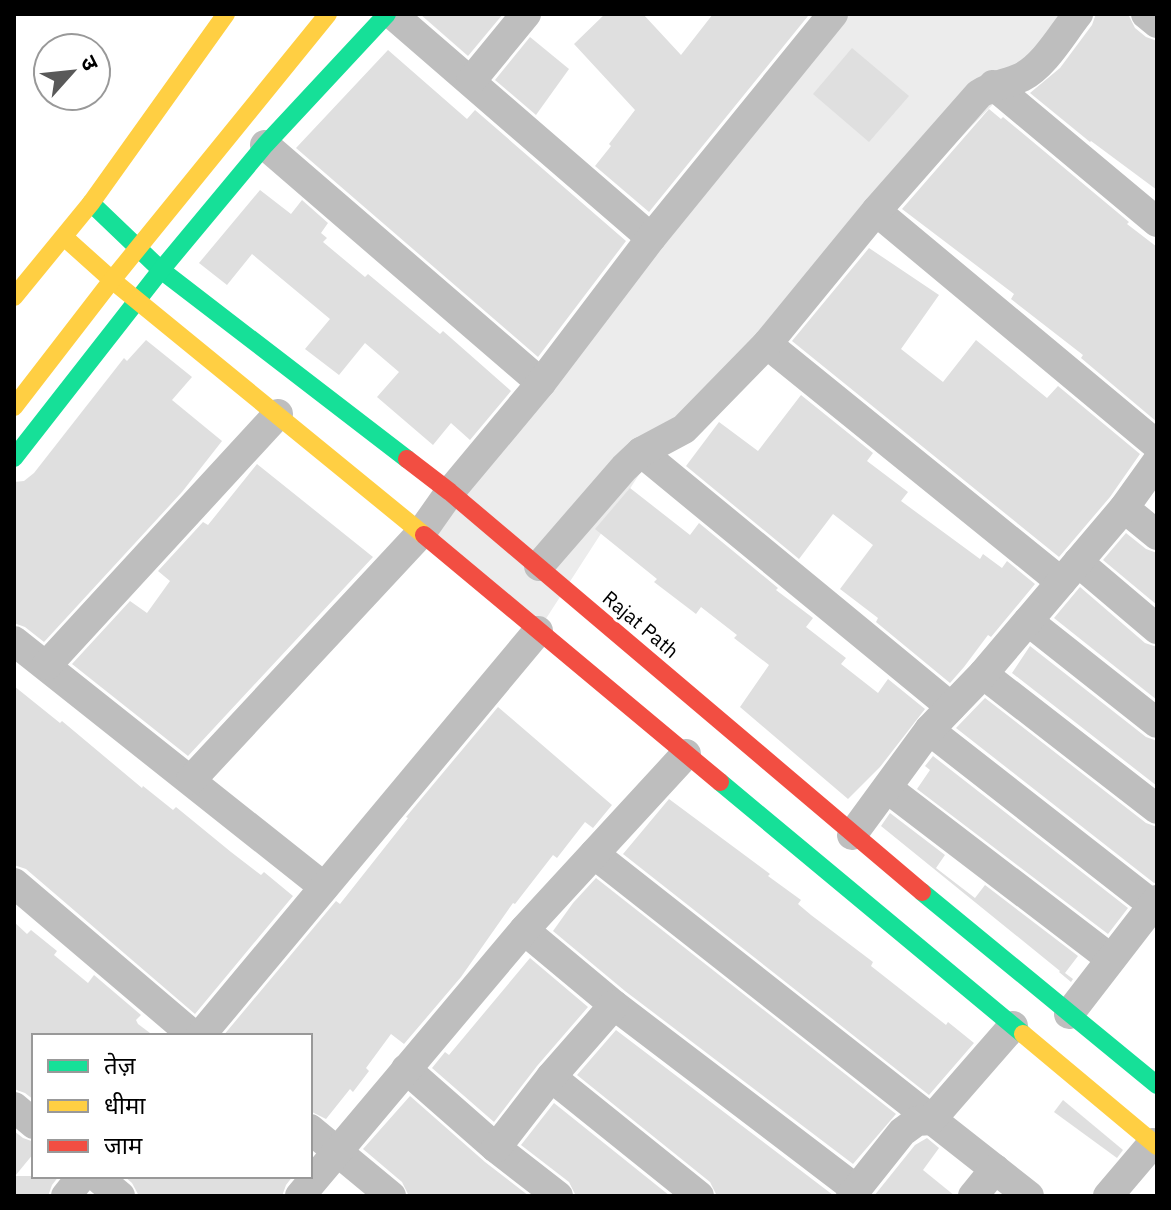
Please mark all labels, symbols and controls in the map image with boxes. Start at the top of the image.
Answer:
north arrow [32,32,112,112]
text: उ [74,50,107,76]
street label: Rajat Path [597,584,685,664]
legend [32,1034,312,1178]
text: तेज़ [104,1049,137,1081]
text: धीमा [104,1089,146,1121]
text: जाम [104,1129,143,1161]

